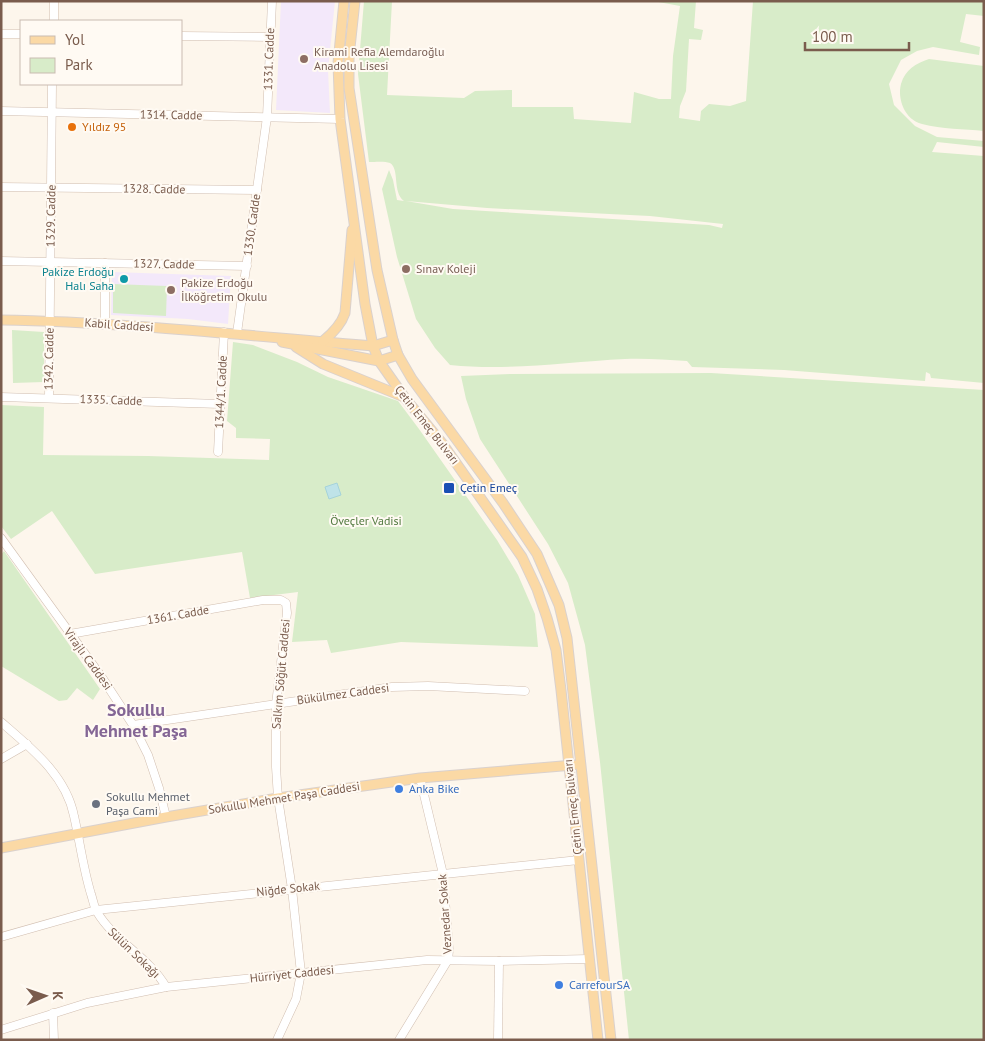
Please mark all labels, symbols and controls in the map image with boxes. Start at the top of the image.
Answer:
legend [20,20,182,85]
scale bar [805,20,909,52]
street label: 1331. Cadde [260,27,277,91]
text: 100 m [812,27,853,46]
text: Yol [65,30,85,49]
place label: Kirami Refia Alemdaroğlu Anadolu Lisesi [314,44,444,73]
marker: Kirami Refia Alemdaroğlu Anadolu Lisesi [298,53,310,65]
text: Park [65,55,93,74]
street label: 1314. Cadde [140,106,202,123]
place label: Yıldız 95 [82,119,126,134]
marker: Yıldız 95 [66,121,78,133]
street label: 1328. Cadde [123,180,185,197]
street label: 1329. Cadde [42,185,59,247]
street label: 1330. Cadde [240,193,263,257]
street label: 1327. Cadde [133,255,195,272]
place label: Sınav Koleji [416,261,476,276]
marker: Sınav Koleji [400,263,412,275]
place label: Pakize Erdoğu Halı Saha [42,264,114,293]
marker: Pakize Erdoğu Halı Saha [118,273,130,285]
place label: Pakize Erdoğu İlköğretim Okulu [181,275,267,304]
marker: Pakize Erdoğu İlköğretim Okulu [165,284,177,296]
street label: Kabil Caddesi [84,315,154,334]
street label: 1342. Cadde [40,328,57,390]
street label: 1344/1. Cadde [211,355,230,429]
street label: Çetin Emeç Bulvarı [392,382,463,467]
street label: 1335. Cadde [79,391,143,408]
place label: Çetin Emeç [460,480,518,495]
marker: Çetin Emeç [442,481,456,495]
park label: Öveçler Vadisi [330,513,402,528]
street label: 1361. Cadde [146,602,210,627]
street label: Salkım Söğüt Caddesi [268,618,293,730]
street label: Virajlı Caddesi [60,624,116,693]
street label: Bükülmez Caddesi [296,680,390,707]
district label: Sokullu Mehmet Paşa [84,698,188,742]
street label: Çetin Emeç Bulvarı [560,759,585,856]
street label: Sokullu Mehmet Paşa Caddesi [207,778,361,817]
place label: Anka Bike [409,781,459,796]
marker: Anka Bike [393,783,405,795]
place label: Sokullu Mehmet Paşa Cami [106,789,190,818]
marker: Sokullu Mehmet Paşa Cami [90,798,102,810]
street label: Veznedar Sokak [434,873,455,955]
street label: Niğde Sokak [255,878,321,899]
street label: Sülün Sokağı [105,924,164,981]
street label: Hürriyet Caddesi [249,962,335,985]
north arrow [20,971,70,1021]
place label: CarrefourSA [569,977,630,992]
marker: CarrefourSA [553,979,565,991]
text: K [49,991,67,1001]

